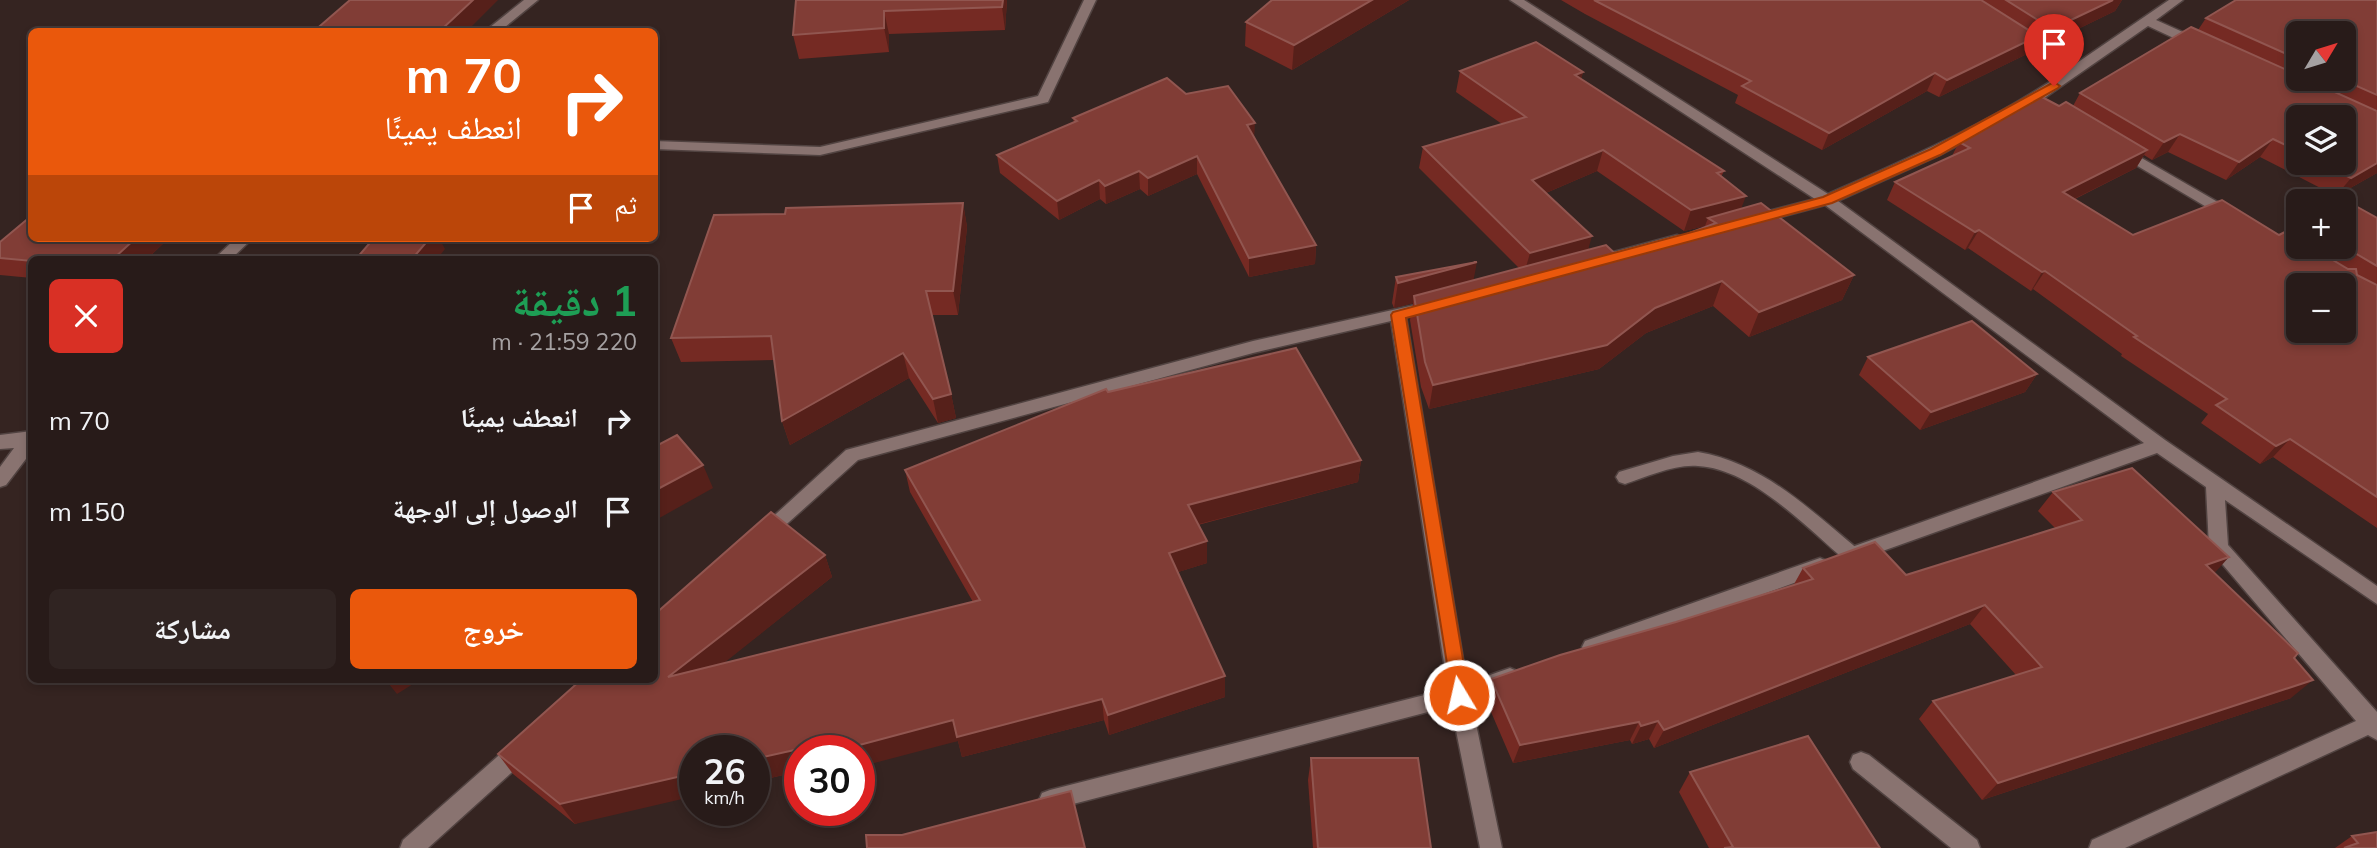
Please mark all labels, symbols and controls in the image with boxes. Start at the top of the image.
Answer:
pin [2024,14,2084,86]
north arrow [2286,21,2356,91]
map controls [2286,21,2356,343]
icon: arrive [2035,25,2073,63]
text: 70 m [406,44,522,105]
icon: right [546,56,637,147]
button: layers [2286,105,2356,175]
text: انعطف يمينًا [385,107,522,147]
text: ثم [614,188,637,221]
icon: arrive [562,189,600,227]
button: + [2286,189,2356,259]
button: − [2286,273,2356,343]
text: 1 دقيقة [512,274,637,327]
button: close [49,279,123,353]
text: 220 m · 21:59 [492,327,637,356]
text: انعطف يمينًا [461,401,578,434]
icon: right [599,402,637,440]
text: 70 m [49,404,110,437]
text: الوصول إلى الوجهة [393,492,578,525]
icon: arrive [599,493,637,531]
text: 150 m [49,495,125,528]
button: مشاركة [49,589,336,669]
button: خروج [350,589,637,669]
position arrow [1422,658,1496,732]
speed limit sign: 30 [784,735,875,826]
text: 26 [703,749,746,793]
text: km/h [704,786,745,809]

